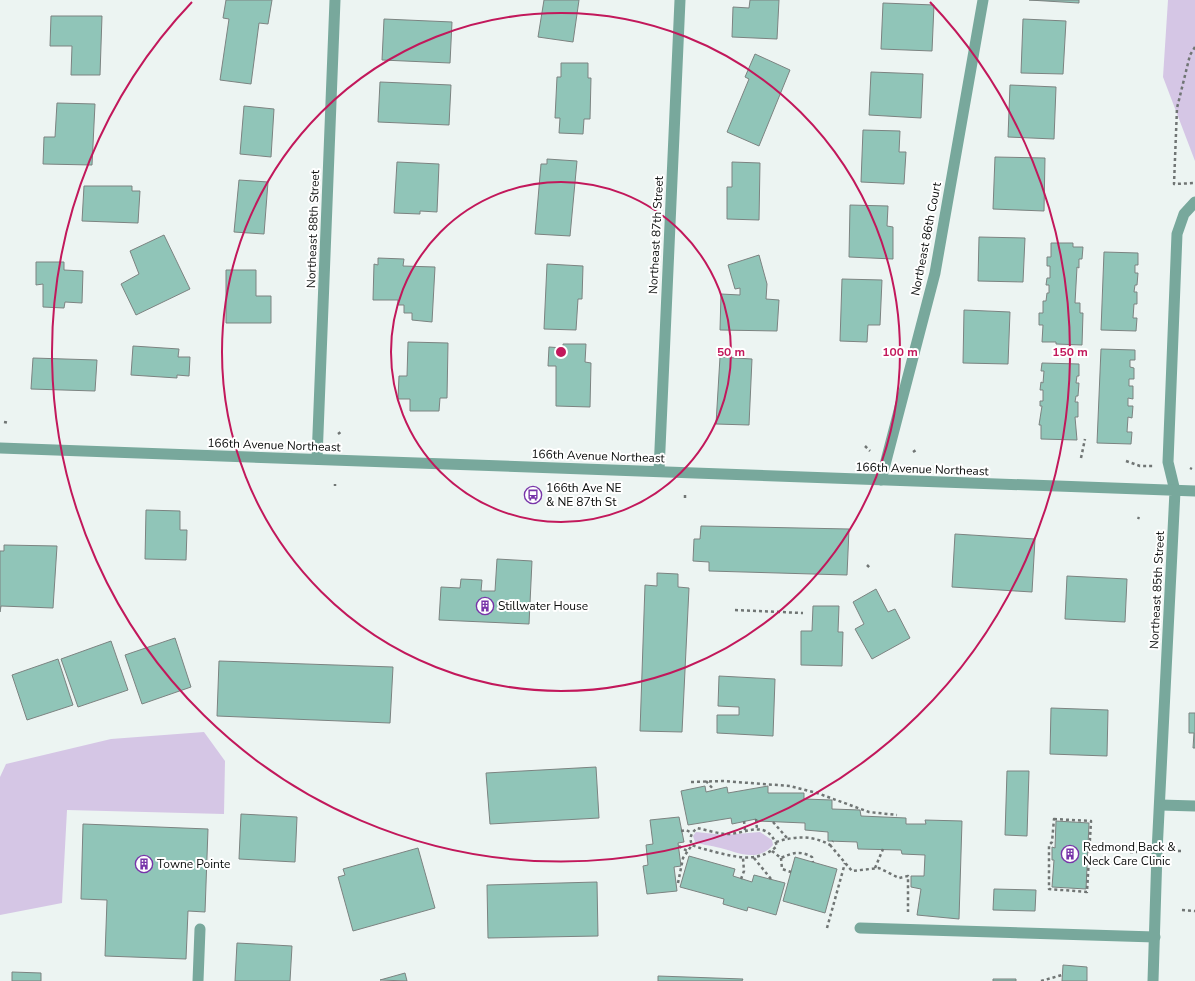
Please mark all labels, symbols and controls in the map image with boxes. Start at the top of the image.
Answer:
street label: Northeast 88th Street [303,169,323,288]
street label: Northeast 87th Street [645,175,667,294]
street label: Northeast 86th Court [907,180,945,297]
text: 50 m [717,344,745,360]
text: 100 m [882,344,918,360]
text: 150 m [1052,344,1088,360]
centre of rings [554,345,568,359]
street label: 166th Avenue Northeast [207,435,342,455]
street label: 166th Avenue Northeast [531,446,666,466]
street label: 166th Avenue Northeast [855,459,990,479]
place label: 166th Ave NE & NE 87th St [546,480,622,510]
bus stop icon: 166th Ave NE & NE 87th St [523,485,543,505]
street label: Northeast 85th Street [1146,530,1168,649]
building icon: Stillwater House [475,596,495,616]
place label: Stillwater House [498,598,588,614]
place label: Redmond Back & Neck Care Clinic [1083,839,1176,869]
building icon: Redmond Back & Neck Care Clinic [1060,844,1080,864]
building icon: Towne Pointe [134,854,154,874]
place label: Towne Pointe [157,856,230,872]

